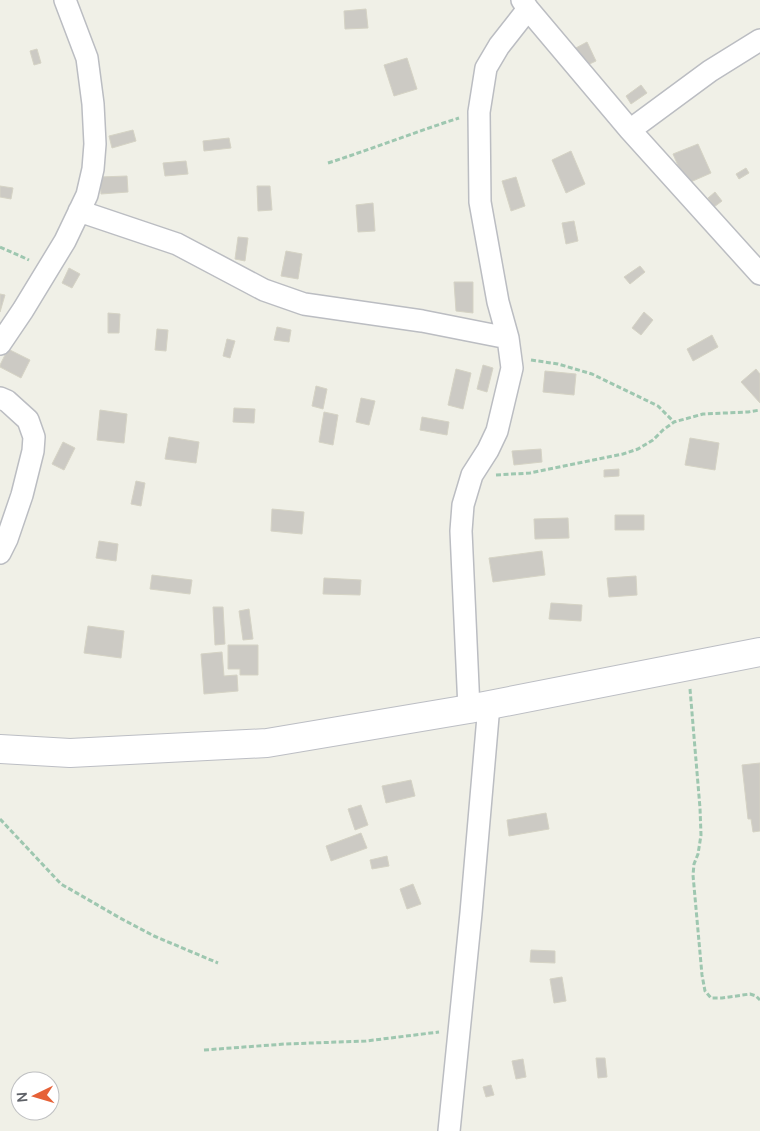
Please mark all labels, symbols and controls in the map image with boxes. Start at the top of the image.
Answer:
north arrow [10,1071,60,1121]
text: N [12,1091,31,1103]

